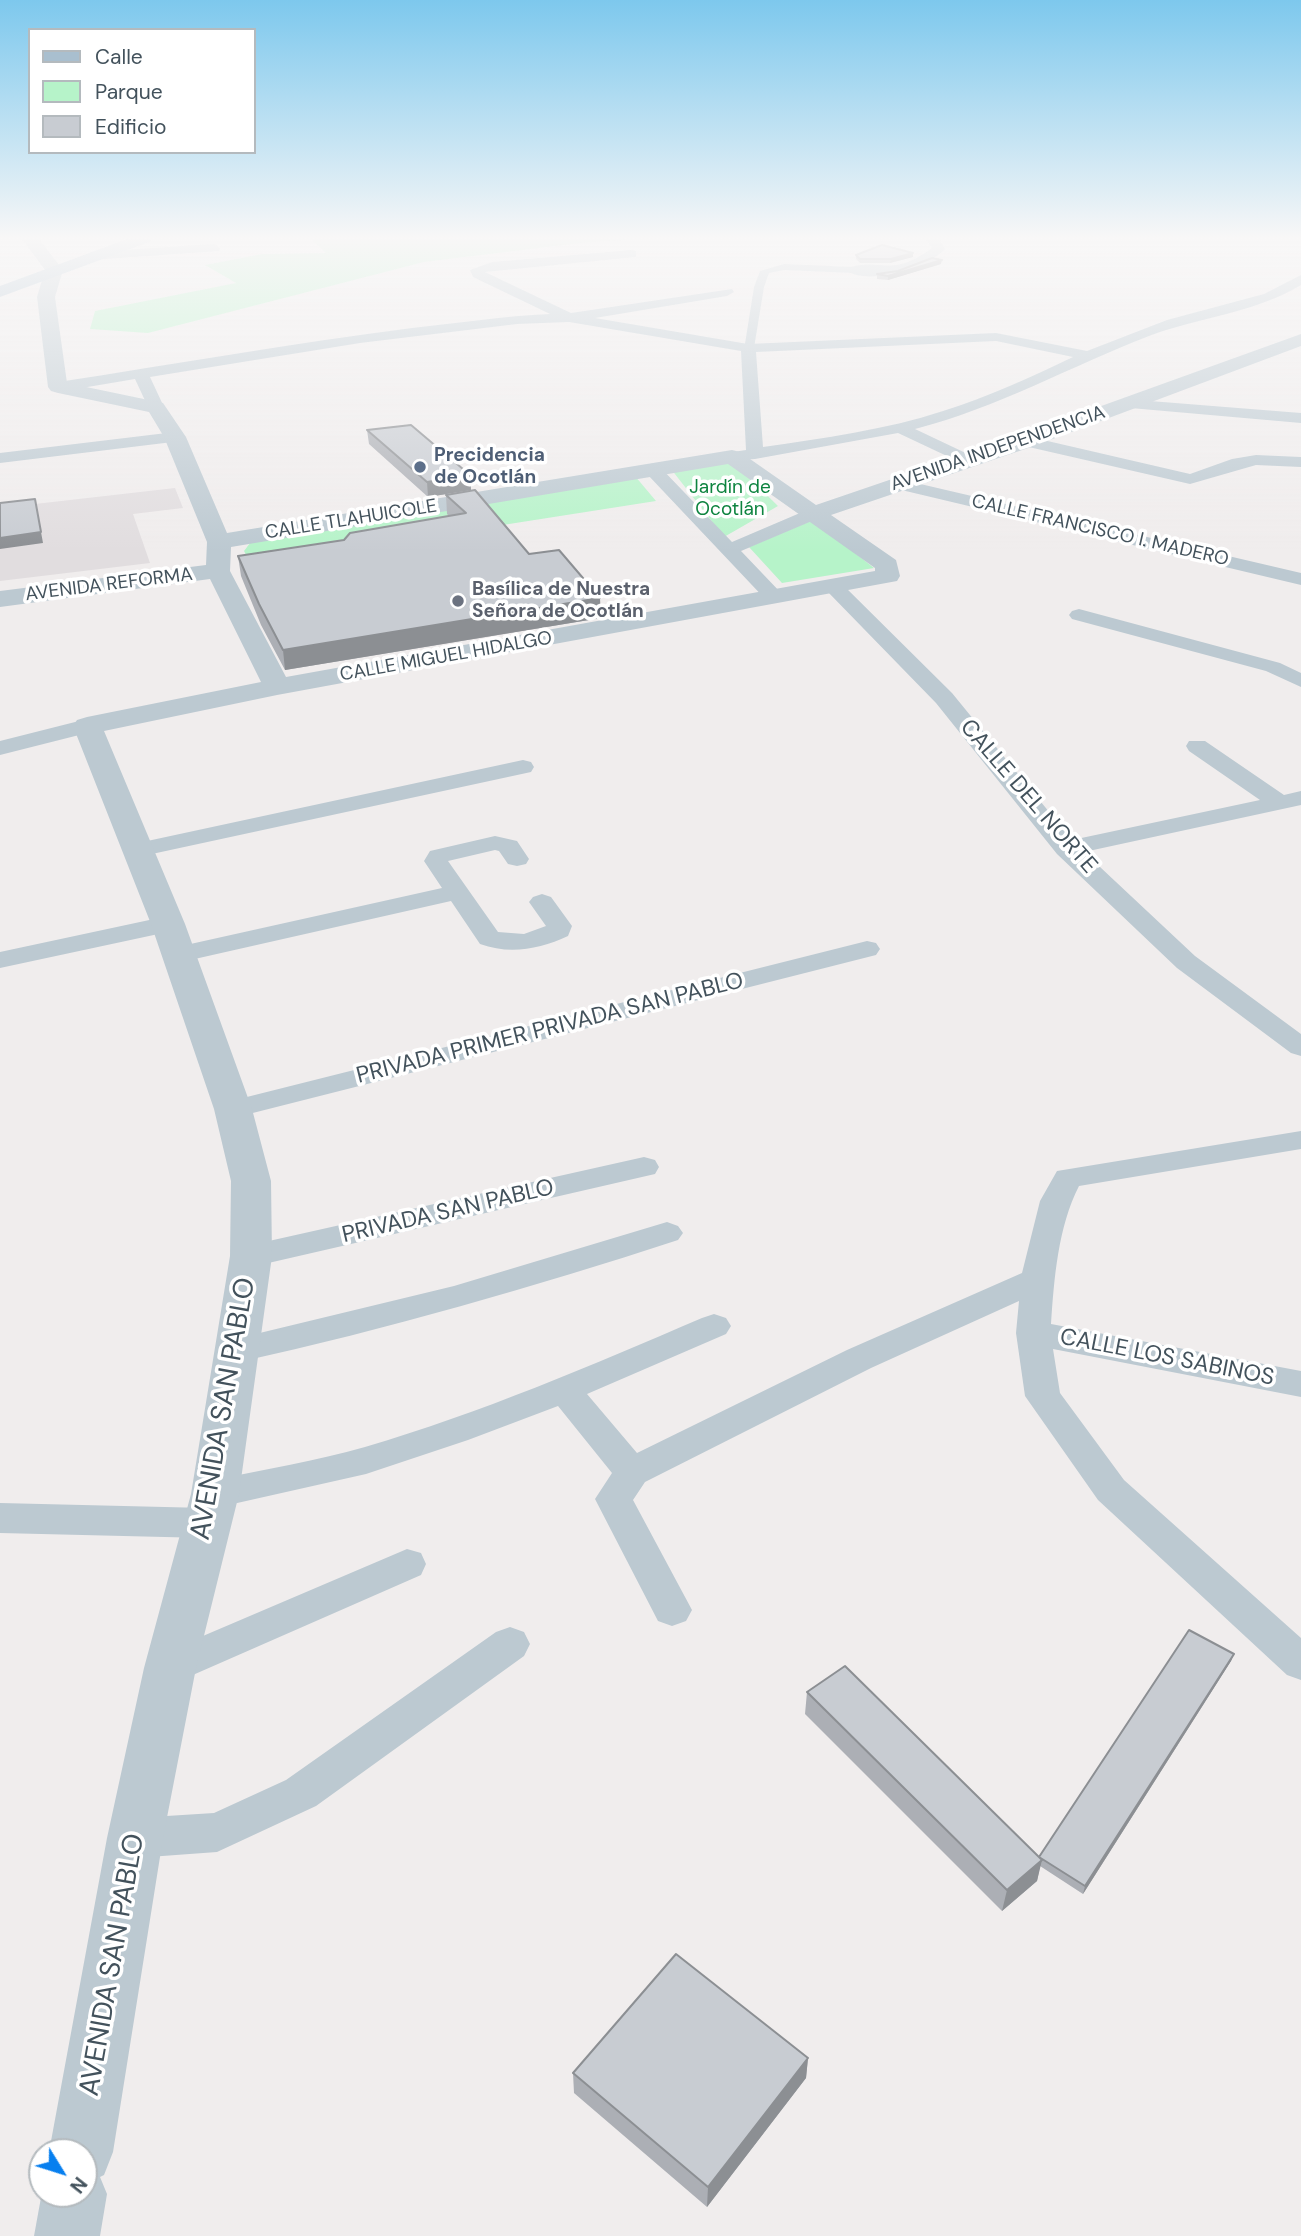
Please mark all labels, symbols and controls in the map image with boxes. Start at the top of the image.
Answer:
legend [28,28,256,154]
text: Calle [95,43,143,71]
text: Parque [95,78,163,106]
text: Edificio [95,113,166,141]
street label: AVENIDA INDEPENDENCIA [888,402,1108,496]
place label: Precidencia de Ocotlán [434,445,545,489]
marker: Precidencia de Ocotlán [412,459,428,475]
park label: Jardín de Ocotlán [689,477,771,521]
street label: CALLE FRANCISCO I. MADERO [969,490,1231,572]
street label: CALLE TLAHUICOLE [263,495,439,545]
street label: AVENIDA REFORMA [24,563,194,607]
place label: Basílica de Nuestra Señora de Ocotlán [472,579,650,623]
marker: Basílica de Nuestra Señora de Ocotlán [450,593,466,609]
street label: CALLE MIGUEL HIDALGO [338,627,554,687]
street label: CALLE DEL NORTE [954,714,1102,880]
street label: PRIVADA PRIMER PRIVADA SAN PABLO [354,967,746,1091]
street label: PRIVADA SAN PABLO [339,1174,557,1250]
street label: AVENIDA SAN PABLO [184,1275,264,1543]
street label: CALLE LOS SABINOS [1058,1324,1276,1392]
street label: AVENIDA SAN PABLO [73,1831,153,2099]
north arrow [28,2138,98,2208]
text: N [64,2172,92,2198]

